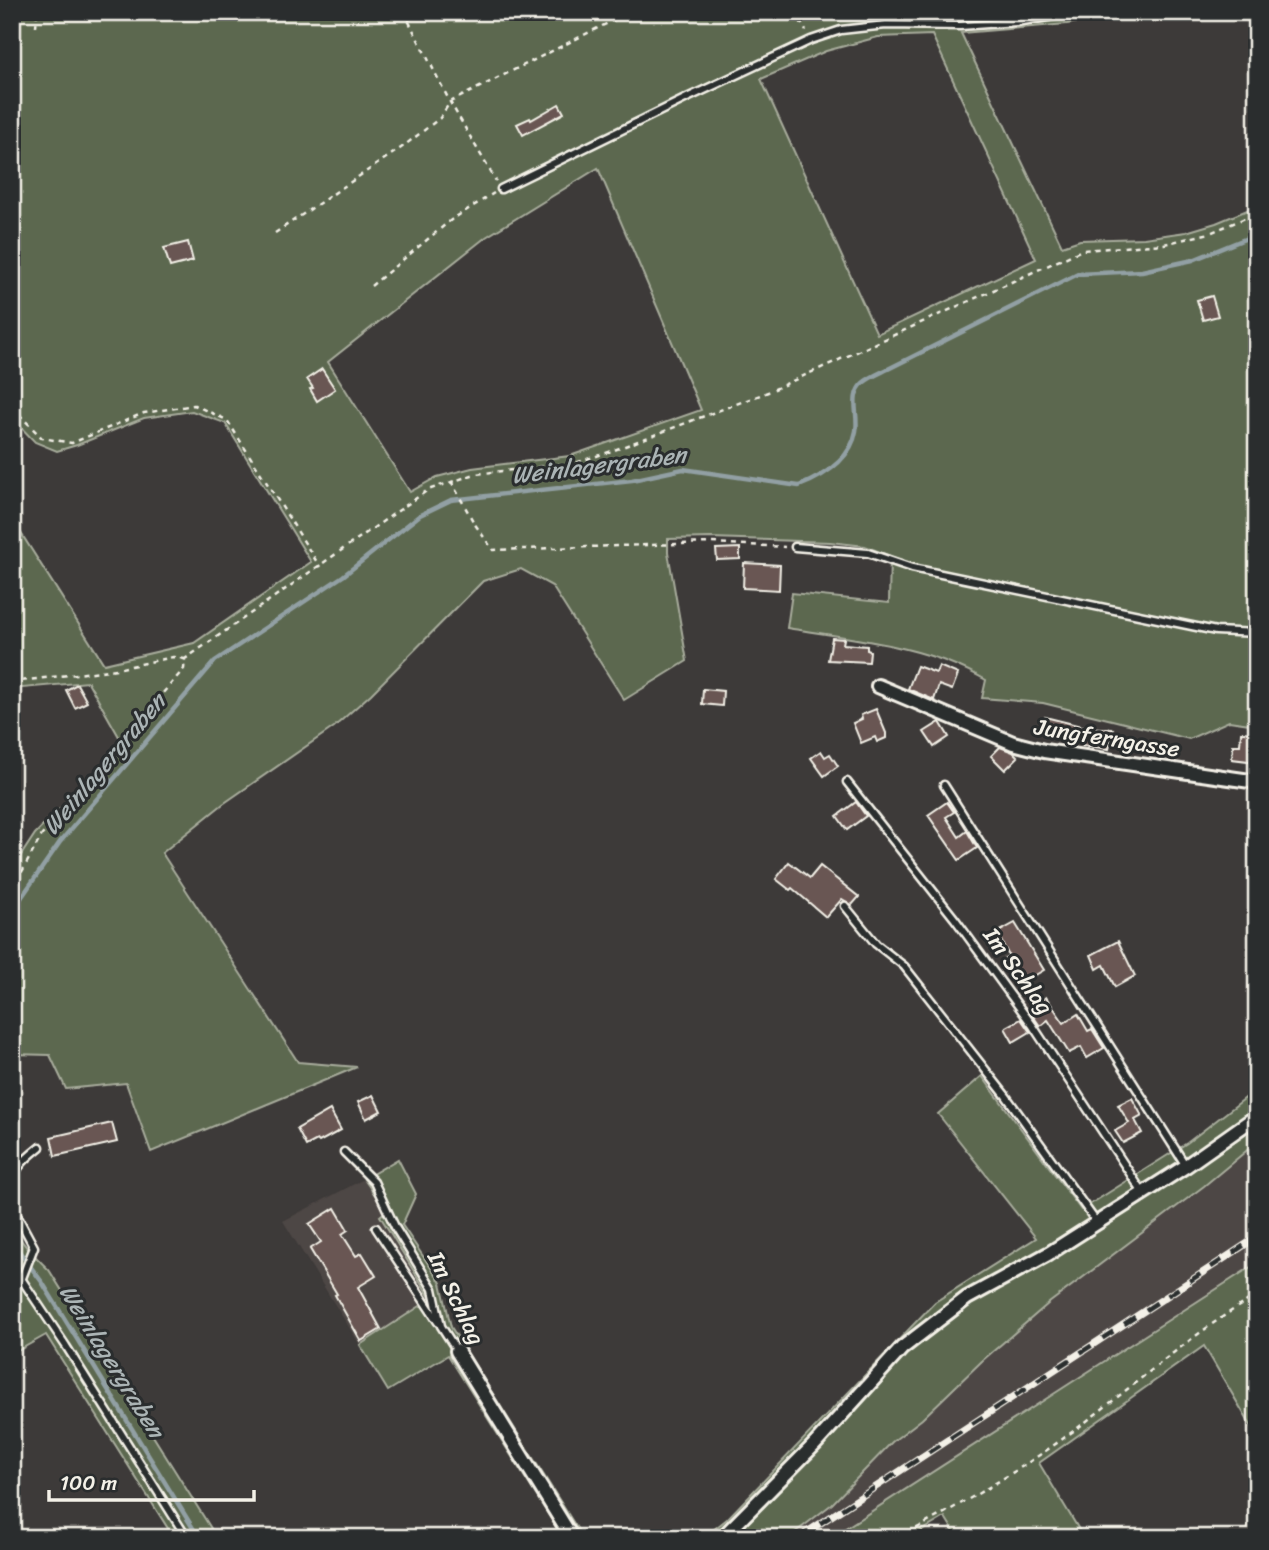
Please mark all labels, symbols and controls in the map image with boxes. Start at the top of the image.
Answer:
water label: Weinlagergraben [509,433,692,497]
water label: Weinlagergraben [32,681,178,845]
street label: Jungferngasse [1030,706,1183,770]
street label: Im Schlag [971,918,1064,1024]
street label: Im Schlag [415,1243,497,1352]
water label: Weinlagergraben [48,1276,178,1449]
scale bar [49,1459,254,1503]
text: 100 m [60,1464,117,1502]

